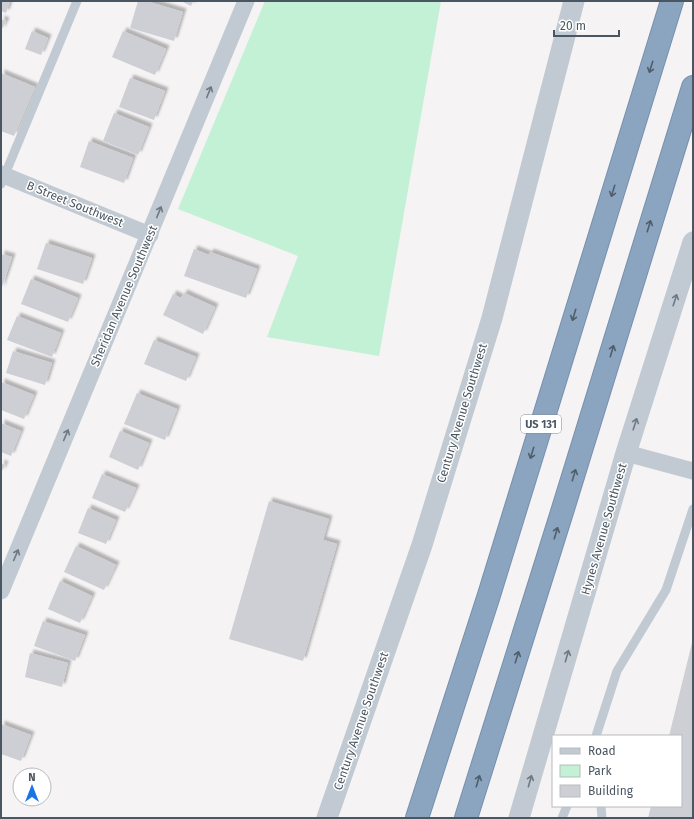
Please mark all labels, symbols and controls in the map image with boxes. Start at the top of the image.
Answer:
scale bar [554,12,619,38]
text: 20 m [560,19,586,33]
one-way arrow [647,60,654,73]
one-way arrow [205,86,213,98]
street label: B Street Southwest [25,178,126,230]
one-way arrow [609,184,616,197]
one-way arrow [156,206,163,218]
one-way arrow [646,221,654,233]
street label: Sheridan Avenue Southwest [88,223,160,369]
one-way arrow [672,294,679,307]
one-way arrow [570,308,577,321]
street label: Century Avenue Southwest [434,341,490,484]
one-way arrow [608,345,616,357]
road number: US 131 [521,415,561,433]
one-way arrow [632,417,639,430]
one-way arrow [63,430,70,442]
one-way arrow [528,446,535,459]
street label: Hynes Avenue Southwest [578,461,630,596]
one-way arrow [571,469,578,482]
one-way arrow [553,526,560,539]
one-way arrow [13,550,20,562]
street label: Century Avenue Southwest [331,650,391,792]
one-way arrow [514,650,521,663]
one-way arrow [564,650,571,663]
legend [552,735,682,807]
text: Road [588,744,616,758]
text: Park [588,764,612,778]
north arrow [12,767,52,807]
text: N [28,771,36,784]
one-way arrow [475,774,482,787]
one-way arrow [527,774,534,787]
text: Building [588,784,634,798]

